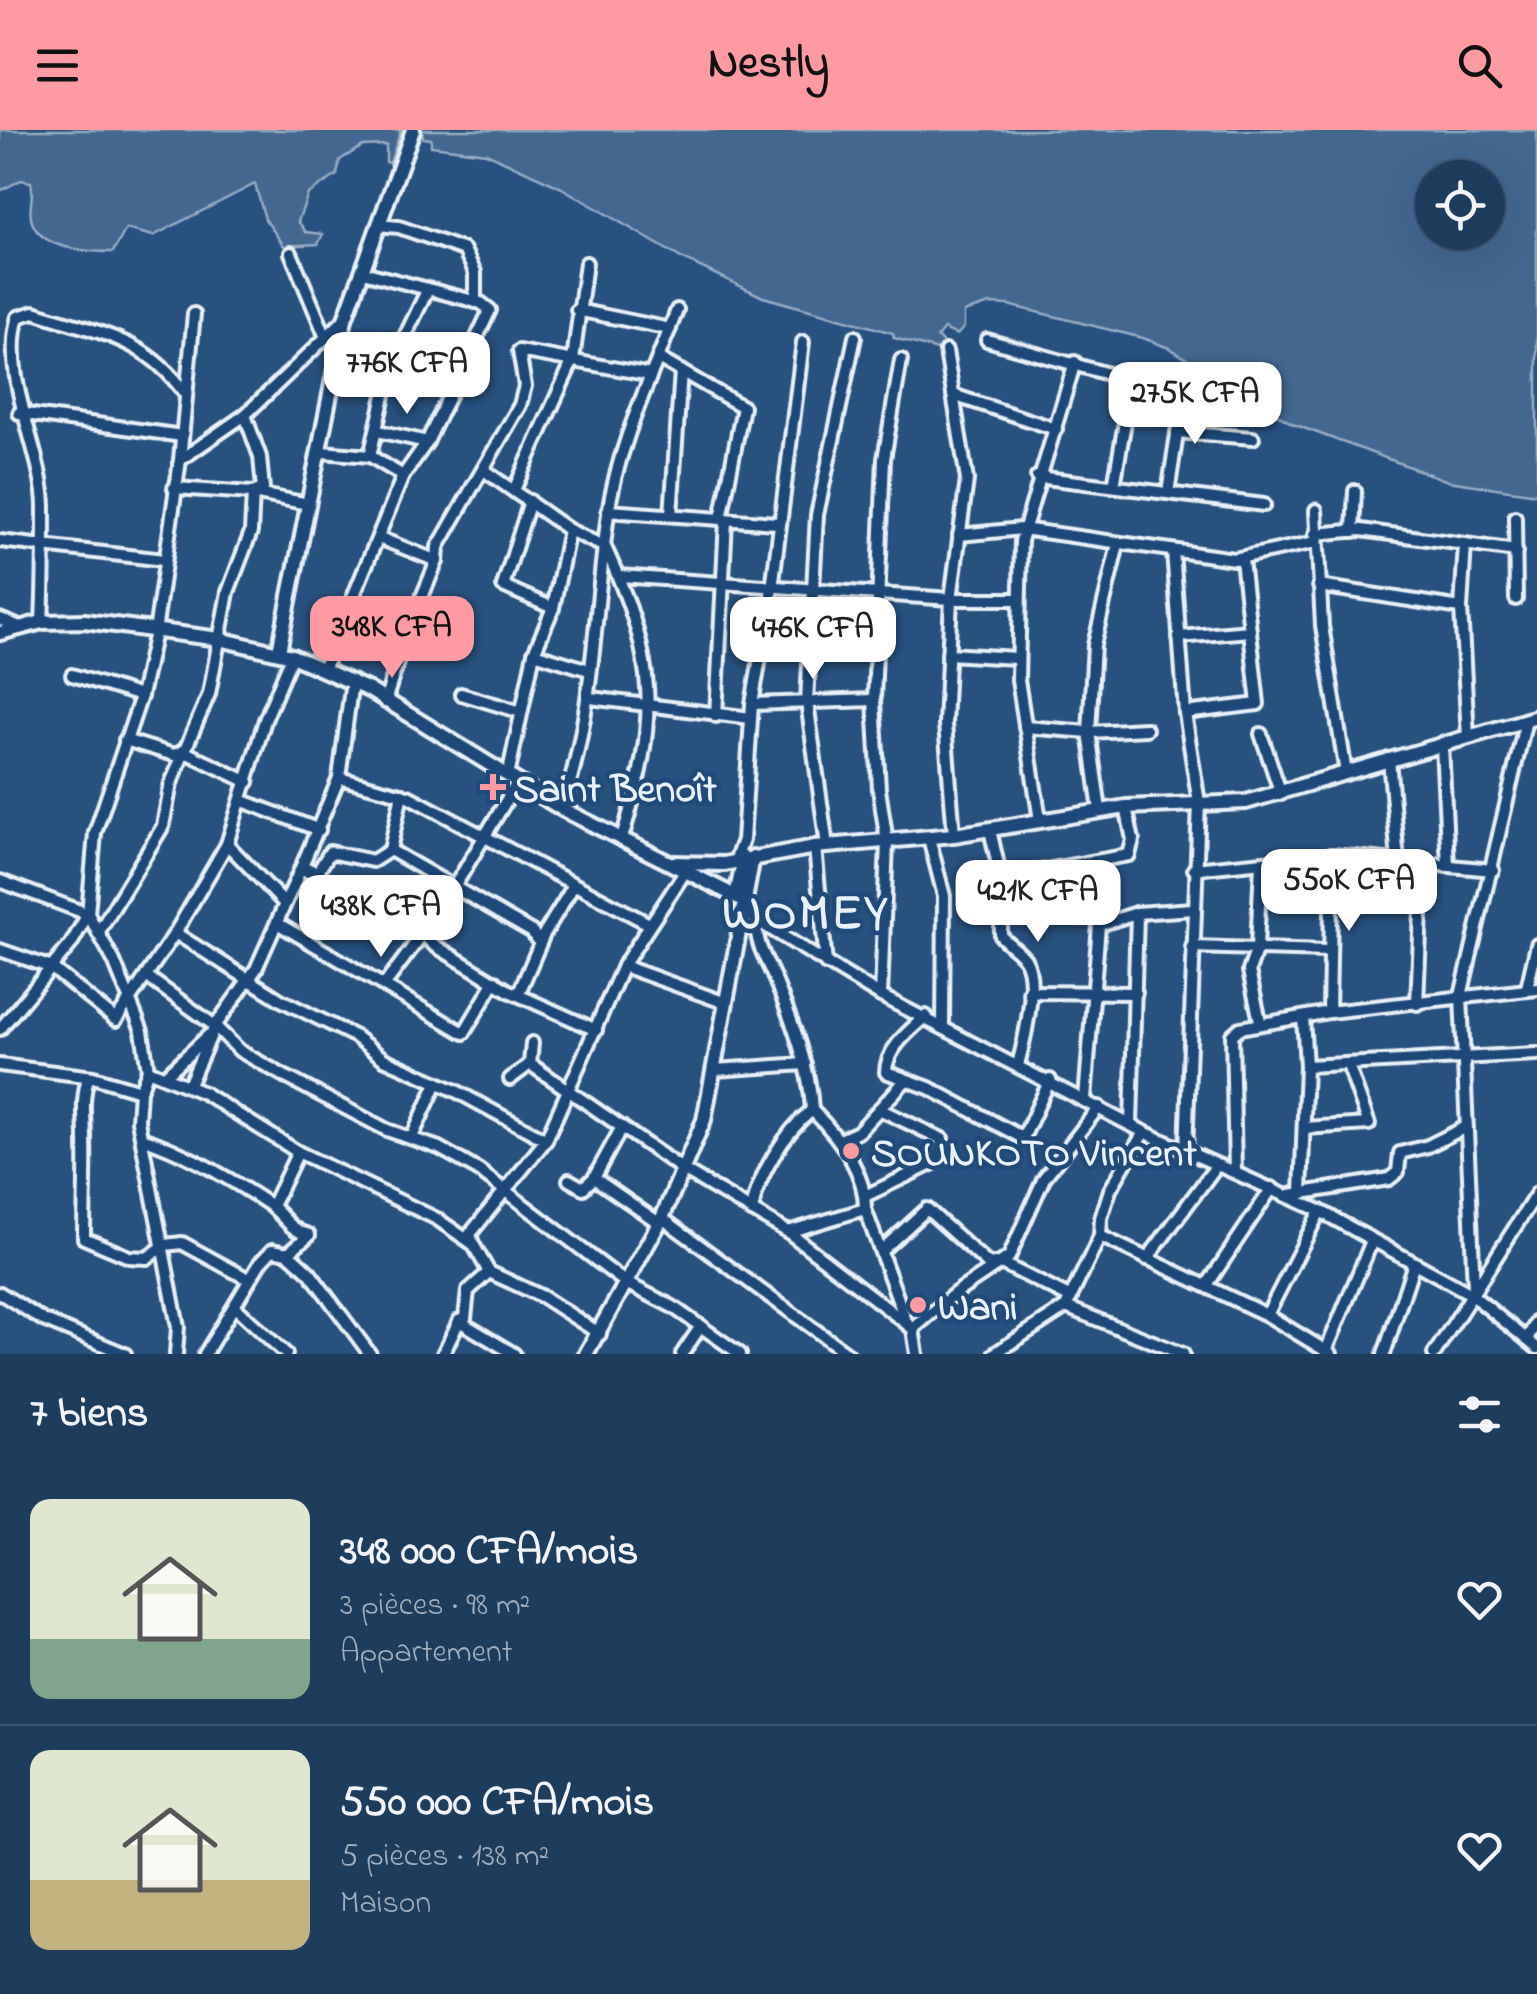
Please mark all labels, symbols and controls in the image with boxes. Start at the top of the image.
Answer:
text: Nestly [708,32,829,98]
icon: menu [30,38,85,93]
icon: search [1452,38,1507,93]
map controls [1415,160,1505,250]
button: locate [1415,160,1505,250]
pin: 776K CFA [304,332,510,417]
text: 776K CFA [346,341,468,388]
pin: 275K CFA [1092,362,1298,447]
text: 275K CFA [1131,371,1259,418]
pin: 348K CFA [289,596,495,681]
pin: 476K CFA [710,597,916,682]
text: 348K CFA [332,605,452,652]
text: 476K CFA [752,606,874,653]
place label: Saint Benoît [513,762,717,821]
marker: Saint Benoît [482,776,504,798]
pin: 550K CFA [1246,849,1452,934]
text: 550K CFA [1283,858,1415,905]
pin: 421K CFA [935,860,1141,945]
text: 421K CFA [978,869,1098,916]
pin: 438K CFA [278,875,484,960]
district label: WOMEY [722,879,890,952]
text: 438K CFA [321,884,441,931]
place label: SOUNKOTO Vincent [871,1126,1197,1185]
marker: SOUNKOTO Vincent [840,1140,862,1162]
place label: Wani [938,1280,1018,1339]
marker: Wani [907,1294,929,1316]
text: 7 biens [30,1384,148,1445]
icon: filters [1452,1387,1507,1442]
text: 348 000 CFA/mois [340,1522,638,1583]
icon: home [110,1539,230,1659]
icon: heart [1452,1572,1507,1627]
text: 3 pièces · 98 m² [340,1583,530,1630]
text: Appartement [340,1630,513,1677]
text: 550 000 CFA/mois [340,1773,654,1834]
icon: home [110,1790,230,1910]
icon: heart [1452,1823,1507,1878]
text: 5 pièces · 138 m² [340,1834,549,1881]
text: Maison [340,1881,431,1928]

